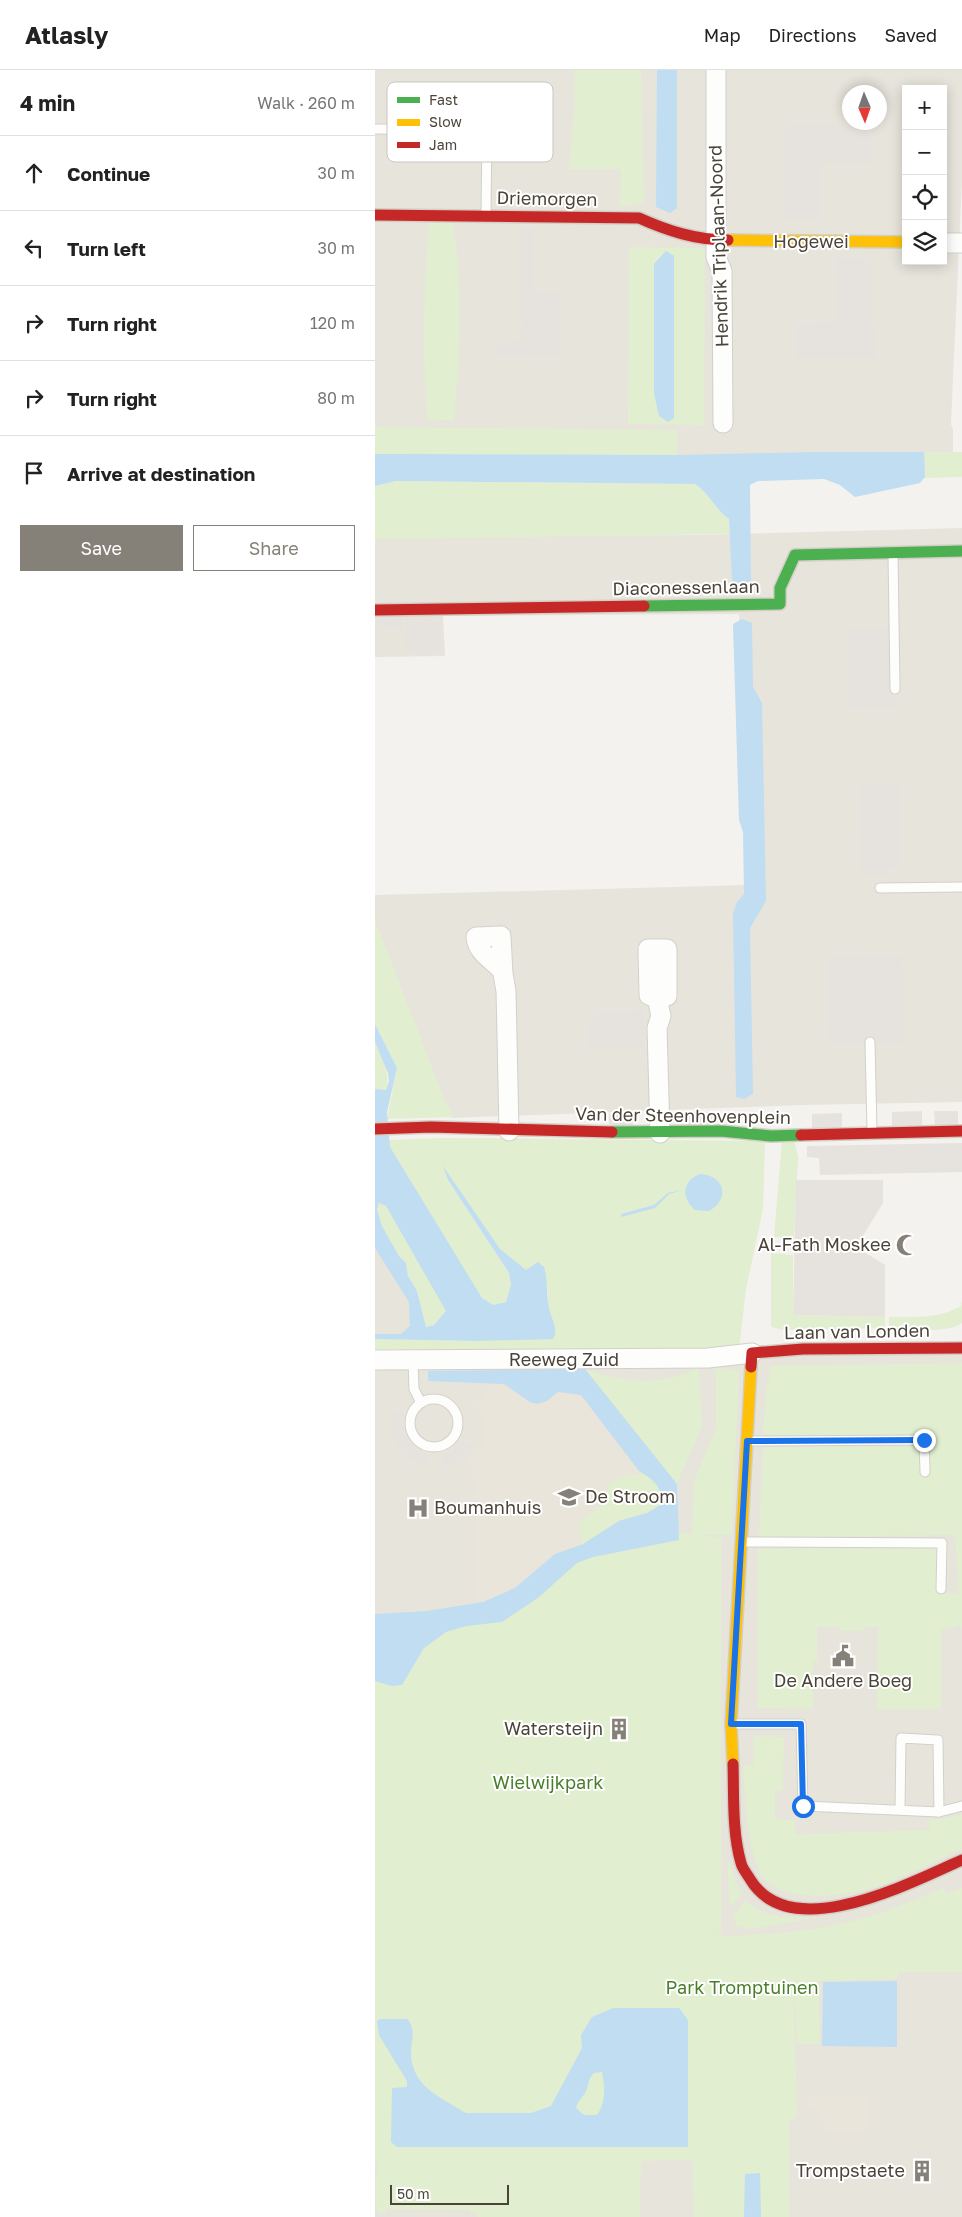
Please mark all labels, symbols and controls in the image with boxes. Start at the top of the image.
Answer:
text: Atlasly [25,20,108,49]
text: Map [704,24,740,46]
text: Directions [768,24,856,46]
text: Saved [884,24,937,46]
legend [387,82,553,162]
north arrow [842,85,887,130]
map controls [902,85,947,265]
button: + [902,85,947,130]
text: 4 min [20,90,75,116]
text: Fast [429,91,458,108]
text: Walk · 260 m [257,93,355,113]
text: Slow [429,113,462,130]
button: − [902,130,947,175]
text: Jam [429,136,457,153]
street label: Hendrik Triplaan-Noord [703,144,733,348]
icon: ahead [20,159,48,187]
text: Continue [67,162,150,185]
text: 30 m [318,163,355,183]
button: locate [902,175,947,220]
street label: Driemorgen [496,186,598,210]
button: layers [902,220,947,265]
street label: Hogewei [773,230,849,252]
icon: left [20,234,48,262]
text: Turn left [67,237,146,260]
text: 30 m [318,238,355,258]
icon: right [20,309,48,337]
text: Turn right [67,312,157,335]
text: 120 m [310,313,355,333]
icon: right [20,384,48,412]
text: Turn right [67,387,157,410]
text: 80 m [317,388,355,408]
icon: arrive [20,459,48,487]
text: Arrive at destination [67,462,255,485]
button: Save [20,525,183,571]
button: Share [193,525,355,571]
street label: Diaconessenlaan [612,575,760,599]
street label: Van der Steenhovenplein [575,1102,791,1128]
mosque icon: Al-Fath Moskee [894,1232,920,1258]
place label: Al-Fath Moskee [758,1233,891,1255]
street label: Laan van Londen [784,1319,930,1343]
street label: Reeweg Zuid [509,1348,619,1370]
route end [913,1429,936,1452]
school or university icon: De Stroom [556,1484,582,1510]
place label: De Stroom [585,1485,675,1507]
hospital icon: Boumanhuis [405,1495,431,1521]
place label: Boumanhuis [434,1496,541,1518]
public building icon: De Andere Boeg [830,1643,856,1669]
place label: De Andere Boeg [774,1669,912,1691]
building icon: Watersteijn [606,1716,632,1742]
place label: Watersteijn [504,1717,603,1739]
park label: Wielwijkpark [493,1771,603,1793]
route start [792,1795,815,1818]
park label: Park Tromptuinen [665,1976,819,1998]
building icon: Trompstaete [909,2158,935,2184]
place label: Trompstaete [796,2159,905,2181]
scale bar [390,2182,509,2205]
text: 50 m [397,2185,430,2202]

